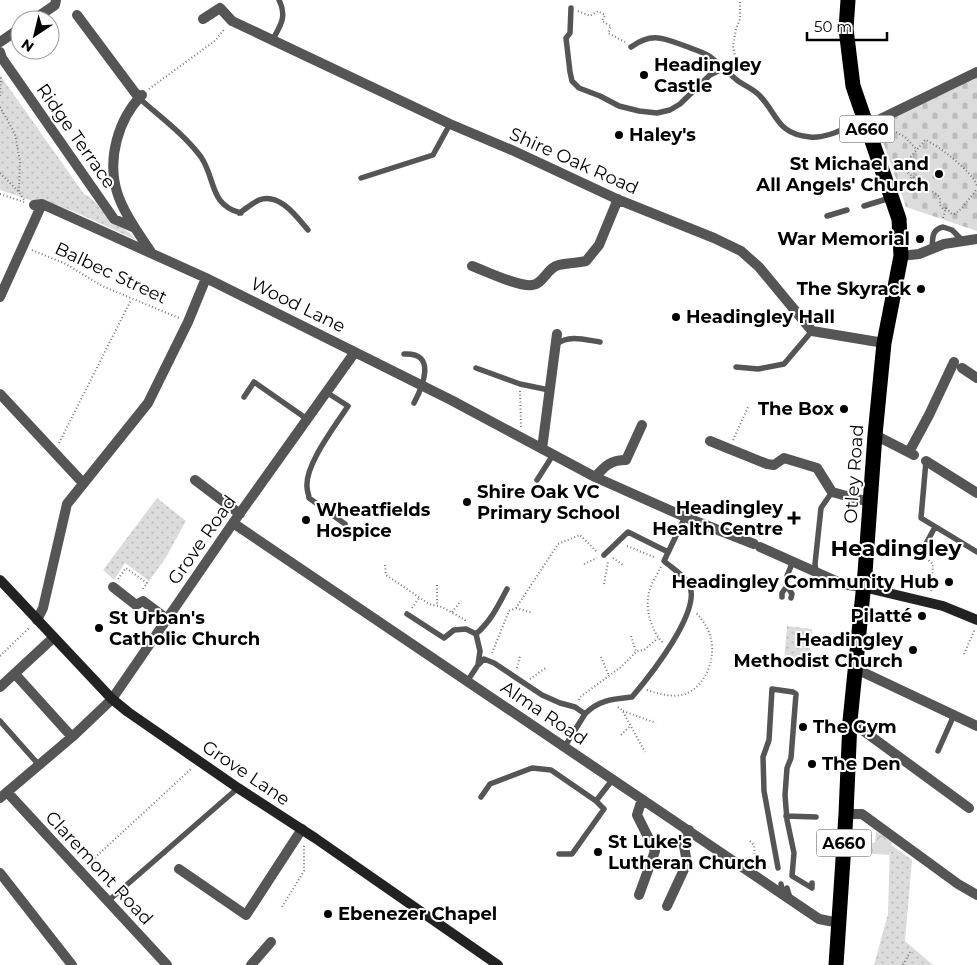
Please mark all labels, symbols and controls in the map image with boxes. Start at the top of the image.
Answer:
north arrow [10,10,60,60]
scale bar [807,10,887,42]
text: 50 m [814,17,852,36]
text: N [18,35,37,56]
place label: Headingley Castle [654,54,762,97]
marker: Headingley Castle [638,69,650,81]
street label: Ridge Terrace [32,79,120,193]
road number: A660 [840,116,894,142]
street label: Shire Oak Road [506,123,642,199]
place label: Haley's [629,124,696,146]
marker: Haley's [613,129,625,141]
place label: St Michael and All Angels' Church [755,153,929,196]
marker: St Michael and All Angels' Church [933,168,945,180]
place label: War Memorial [777,228,910,250]
marker: War Memorial [914,233,926,245]
street label: Balbec Street [51,237,171,309]
street label: Wood Lane [247,273,349,337]
place label: The Skyrack [797,278,911,300]
marker: The Skyrack [915,283,927,295]
place label: Headingley Hall [686,306,835,328]
marker: Headingley Hall [670,311,682,323]
place label: The Box [758,398,834,420]
marker: The Box [838,403,850,415]
street label: Otley Road [840,424,868,524]
place label: Shire Oak VC Primary School [477,481,620,524]
street label: Grove Road [163,491,241,589]
marker: Shire Oak VC Primary School [461,496,473,508]
place label: Headingley Health Centre [652,497,783,540]
place label: Wheatfields Hospice [316,499,431,542]
marker: Headingley Health Centre [787,511,801,525]
marker: Wheatfields Hospice [300,514,312,526]
district label: Headingley [830,535,962,562]
place label: Headingley Community Hub [672,571,939,593]
marker: Headingley Community Hub [943,576,955,588]
place label: Pilatté [850,605,912,627]
place label: St Urban's Catholic Church [109,607,260,650]
marker: Pilatté [916,610,928,622]
marker: St Urban's Catholic Church [93,622,105,634]
place label: Headingley Methodist Church [734,629,903,672]
marker: Headingley Methodist Church [907,644,919,656]
street label: Alma Road [497,676,591,750]
place label: The Gym [813,716,897,738]
marker: The Gym [797,721,809,733]
street label: Grove Lane [198,736,294,810]
place label: The Den [822,753,901,775]
marker: The Den [806,758,818,770]
street label: Claremont Road [41,806,157,930]
road number: A660 [816,830,872,856]
place label: St Luke's Lutheran Church [608,831,767,874]
marker: St Luke's Lutheran Church [592,846,604,858]
place label: Ebenezer Chapel [338,903,497,925]
marker: Ebenezer Chapel [322,908,334,920]

